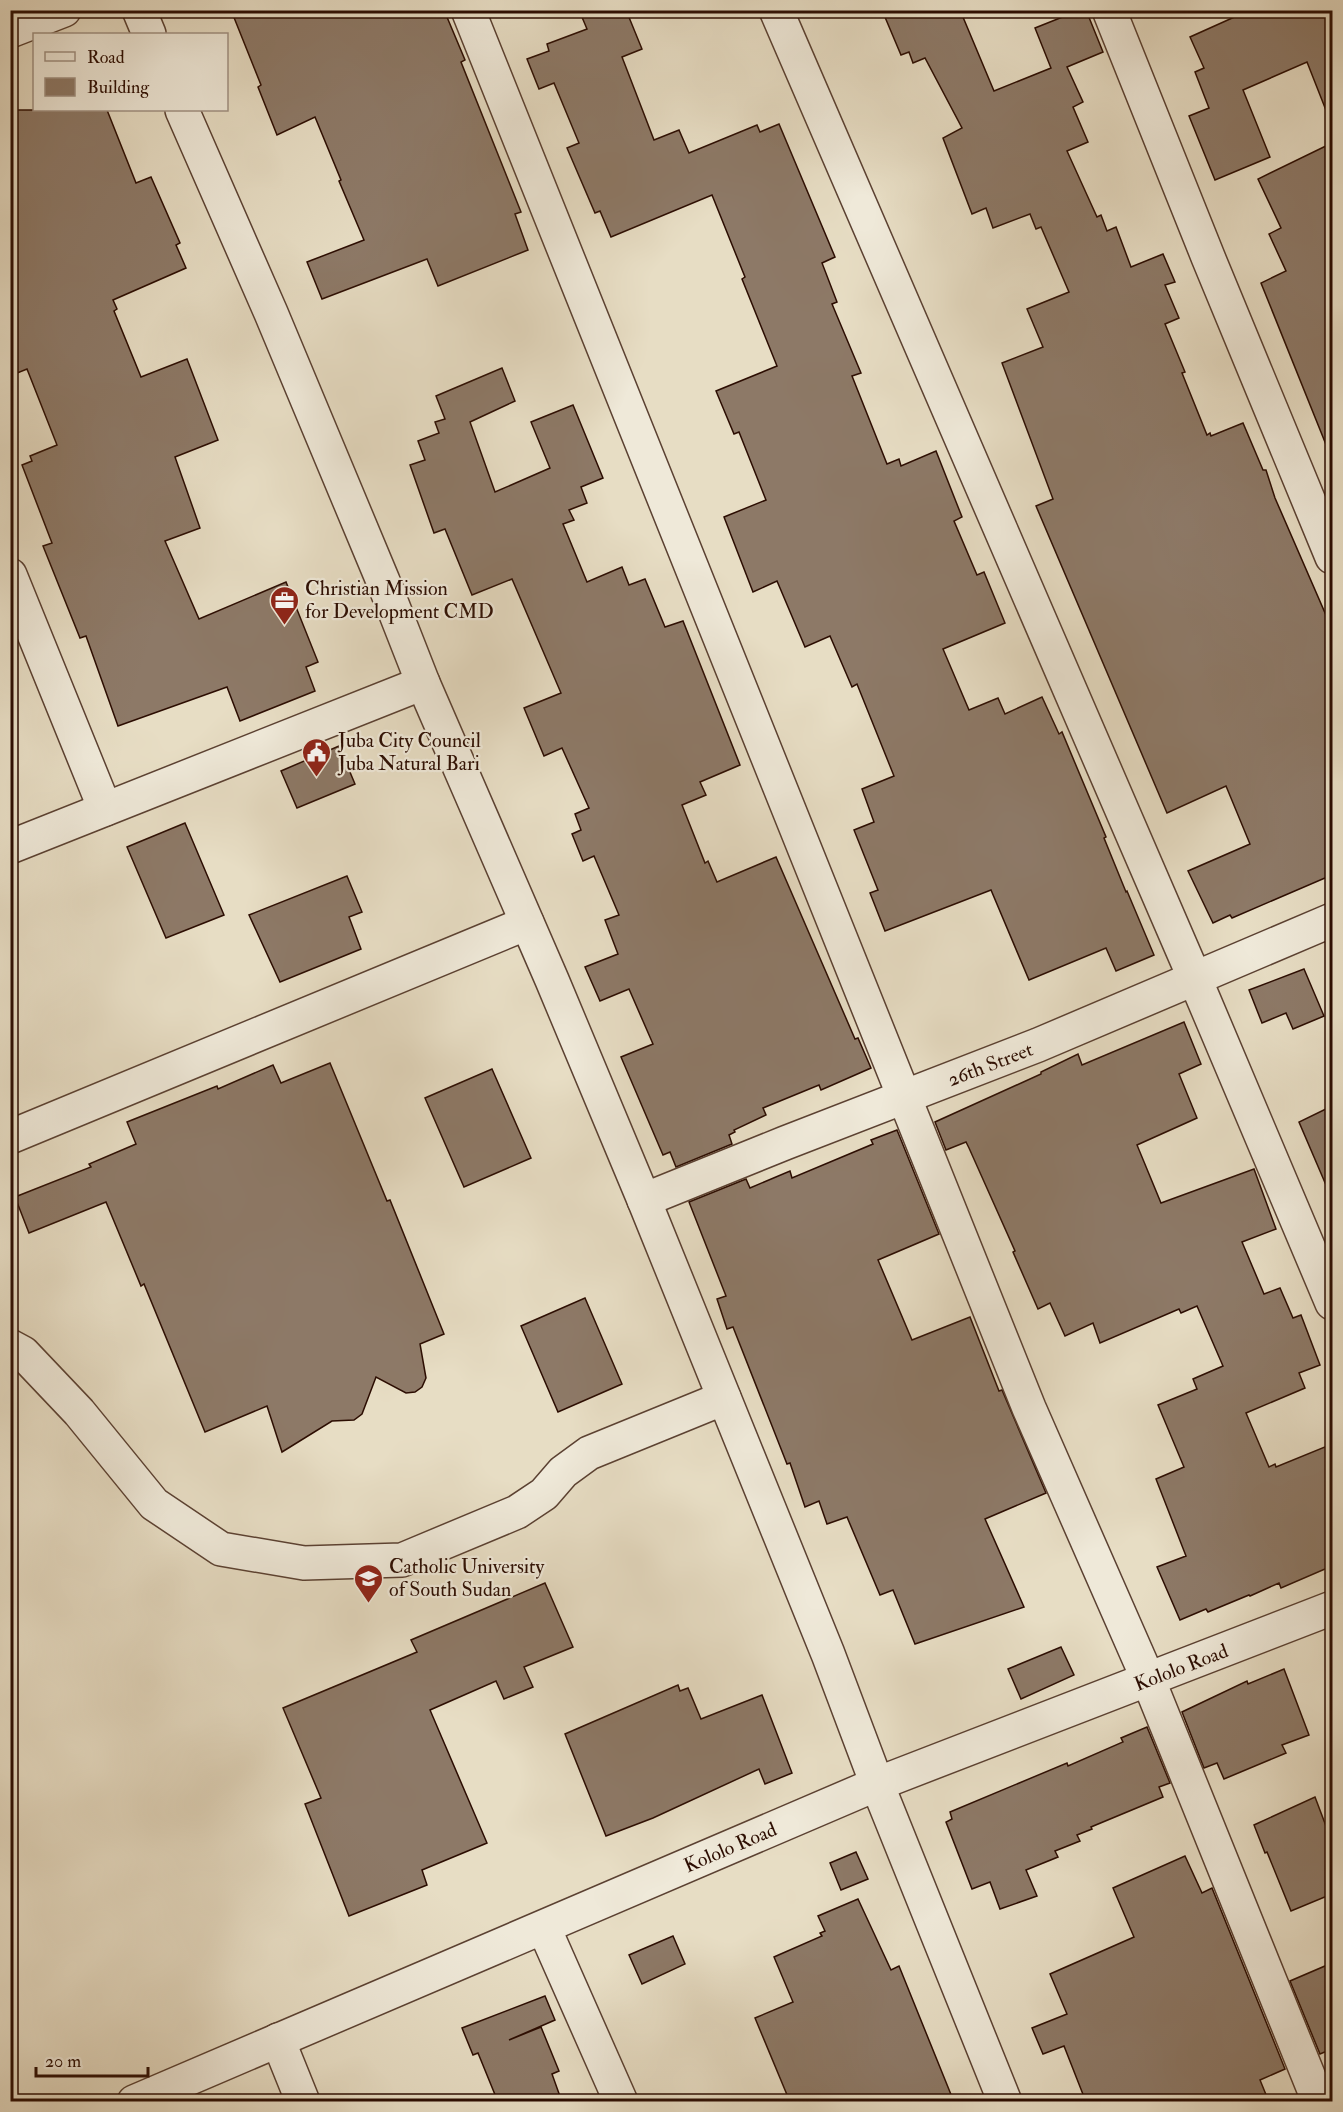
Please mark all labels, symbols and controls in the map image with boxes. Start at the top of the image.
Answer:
legend [33,33,228,111]
text: Road [87,46,125,69]
text: Building [87,76,150,99]
place label: Christian Mission for Development CMD [305,576,494,625]
office icon: Christian Mission for Development CMD [268,584,300,626]
place label: Juba City Council Juba Natural Bari [337,728,481,776]
public building icon: Juba City Council Juba Natural Bari [301,736,333,778]
street label: 26th Street [944,1037,1037,1092]
place label: Catholic University of South Sudan [389,1554,546,1602]
school or university icon: Catholic University of South Sudan [352,1562,384,1604]
street label: Kololo Road [1131,1638,1232,1697]
street label: Kololo Road [680,1817,781,1878]
scale bar [36,2040,148,2078]
text: 20 m [45,2050,81,2073]

